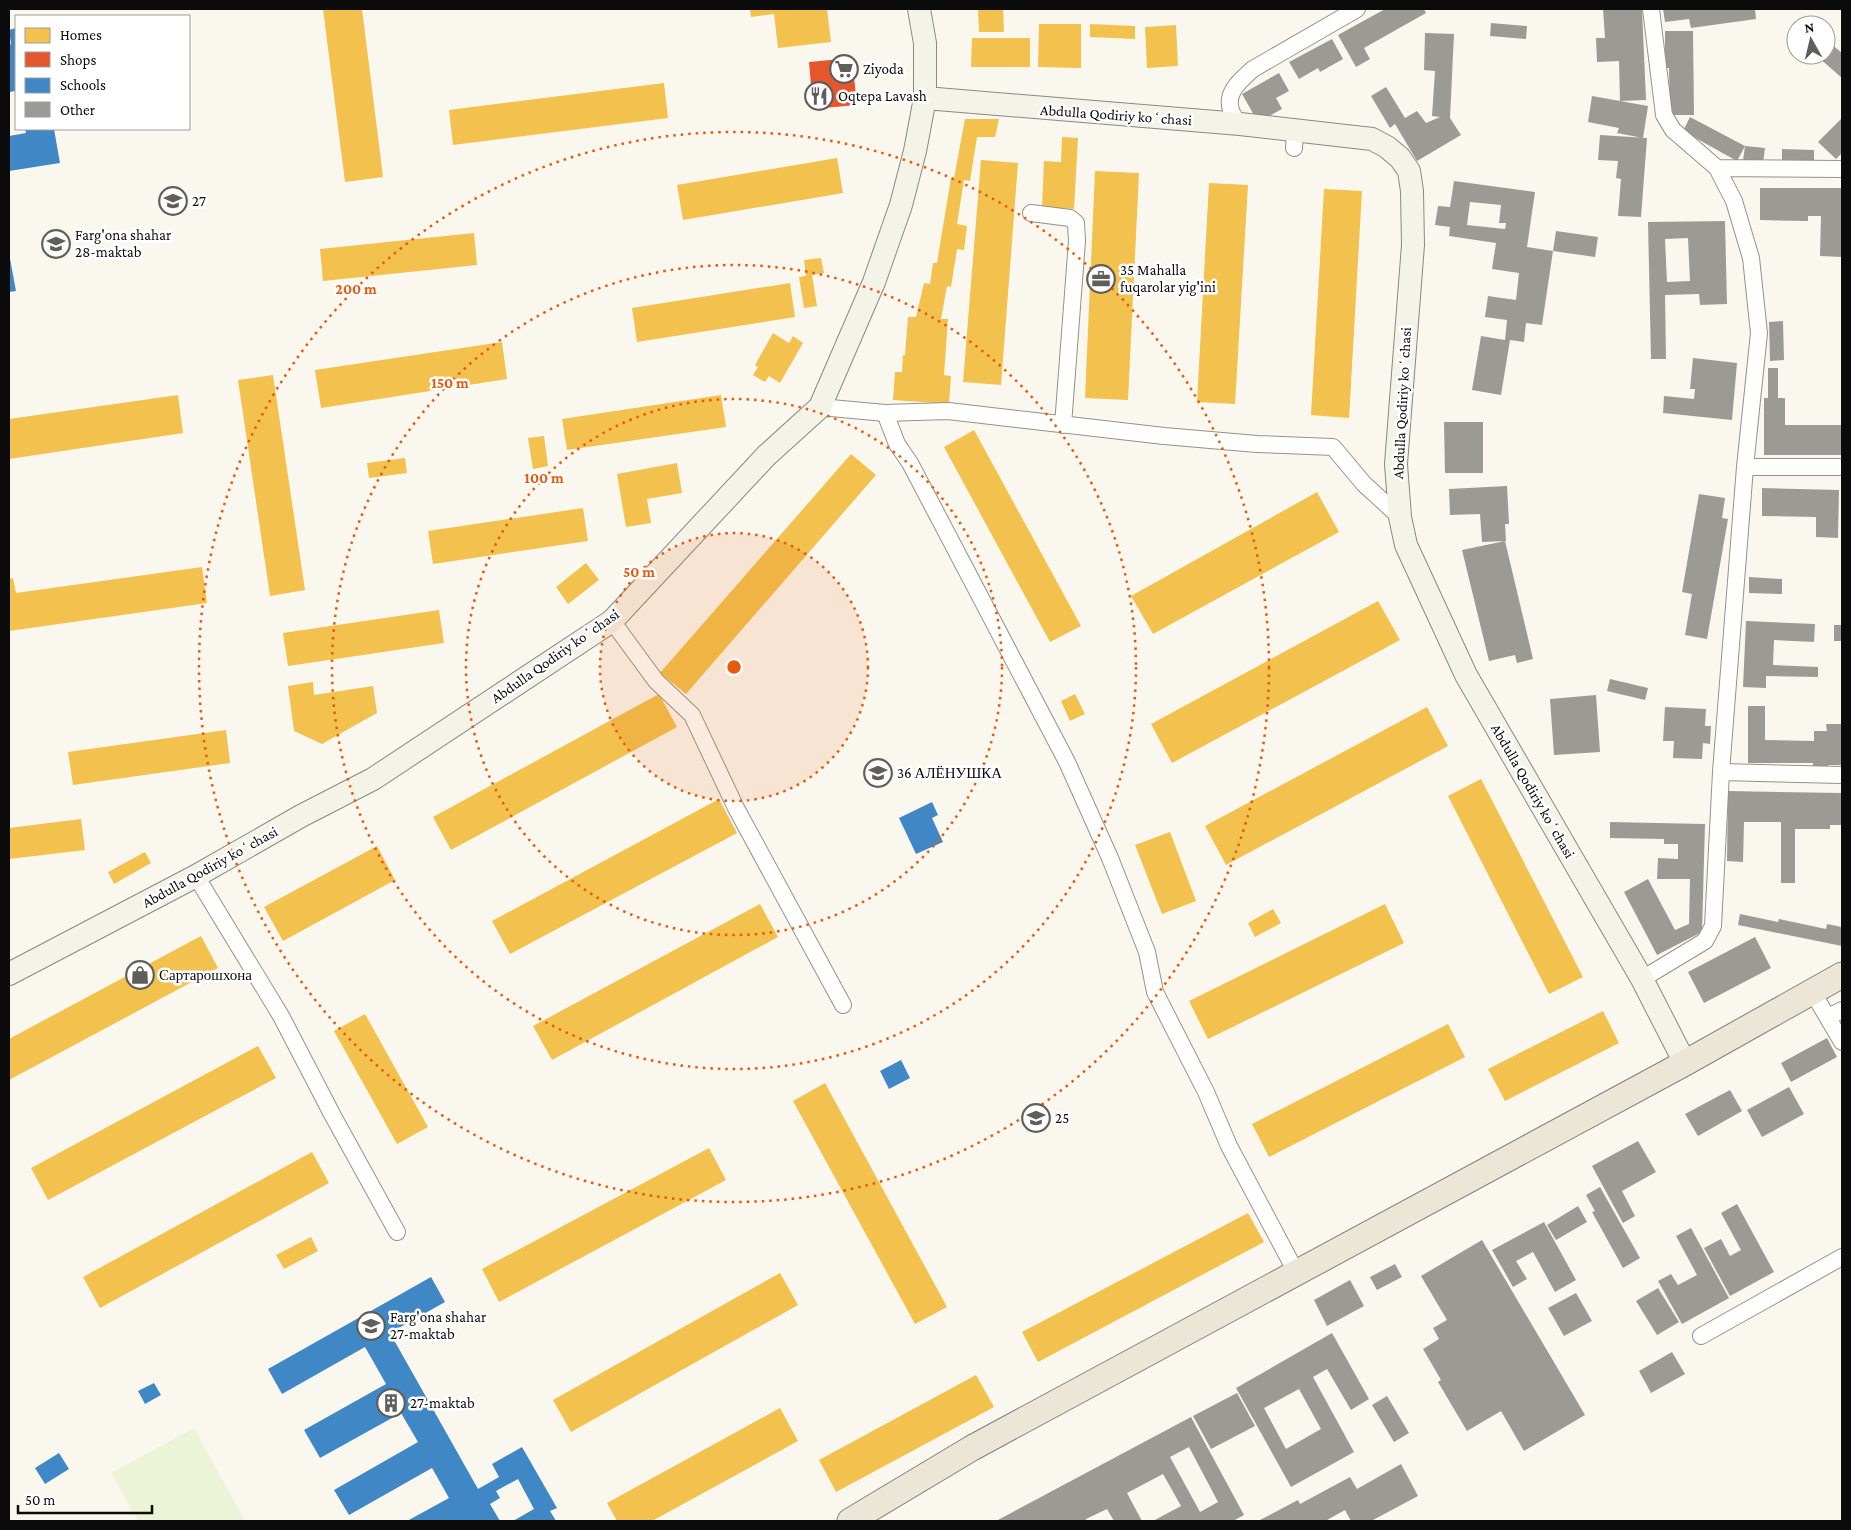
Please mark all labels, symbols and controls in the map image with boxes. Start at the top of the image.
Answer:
legend [15,15,190,130]
north arrow [1786,15,1836,65]
text: N [1803,18,1815,36]
text: Homes [60,27,102,43]
text: Shops [60,52,96,69]
supermarket icon: Ziyoda [829,54,859,84]
place label: Ziyoda [863,61,904,78]
text: Schools [60,77,106,93]
restaurant icon: Oqtepa Lavash [804,81,834,111]
place label: Oqtepa Lavash [838,88,927,105]
text: Other [60,102,96,118]
street label: Abdulla Qodiriy koʻchasi [1039,102,1193,129]
school or university icon: 27 [158,186,188,216]
place label: 27 [192,193,206,209]
place label: Farg'ona shahar 28-maktab [75,227,172,260]
school or university icon: Farg'ona shahar 28-maktab [41,229,71,259]
place label: 35 Mahalla fuqarolar yig'ini [1120,262,1216,296]
office icon: 35 Mahalla fuqarolar yig'ini [1086,264,1116,294]
text: 200 m [335,281,377,297]
street label: Abdulla Qodiriy koʻchasi [1390,327,1415,479]
text: 150 m [431,375,469,391]
text: 100 m [524,470,564,486]
text: 50 m [623,564,655,580]
street label: Abdulla Qodiriy koʻchasi [488,606,623,707]
centre of rings [725,658,743,676]
street label: Abdulla Qodiriy koʻchasi [1487,721,1578,861]
school or university icon: 36 АЛЁНУШКА [863,758,893,788]
place label: 36 АЛЁНУШКА [897,765,1002,781]
street label: Abdulla Qodiriy koʻchasi [140,823,281,912]
shop icon: Сартарошхона [125,960,155,990]
place label: Сартарошхона [159,967,252,983]
school or university icon: 25 [1021,1103,1051,1133]
place label: 25 [1055,1110,1069,1126]
place label: Farg'ona shahar 27-maktab [390,1309,487,1342]
school or university icon: Farg'ona shahar 27-maktab [356,1311,386,1341]
building icon: 27-maktab [376,1388,406,1418]
place label: 27-maktab [410,1395,475,1411]
scale bar [18,1482,151,1514]
text: 50 m [25,1492,55,1508]

